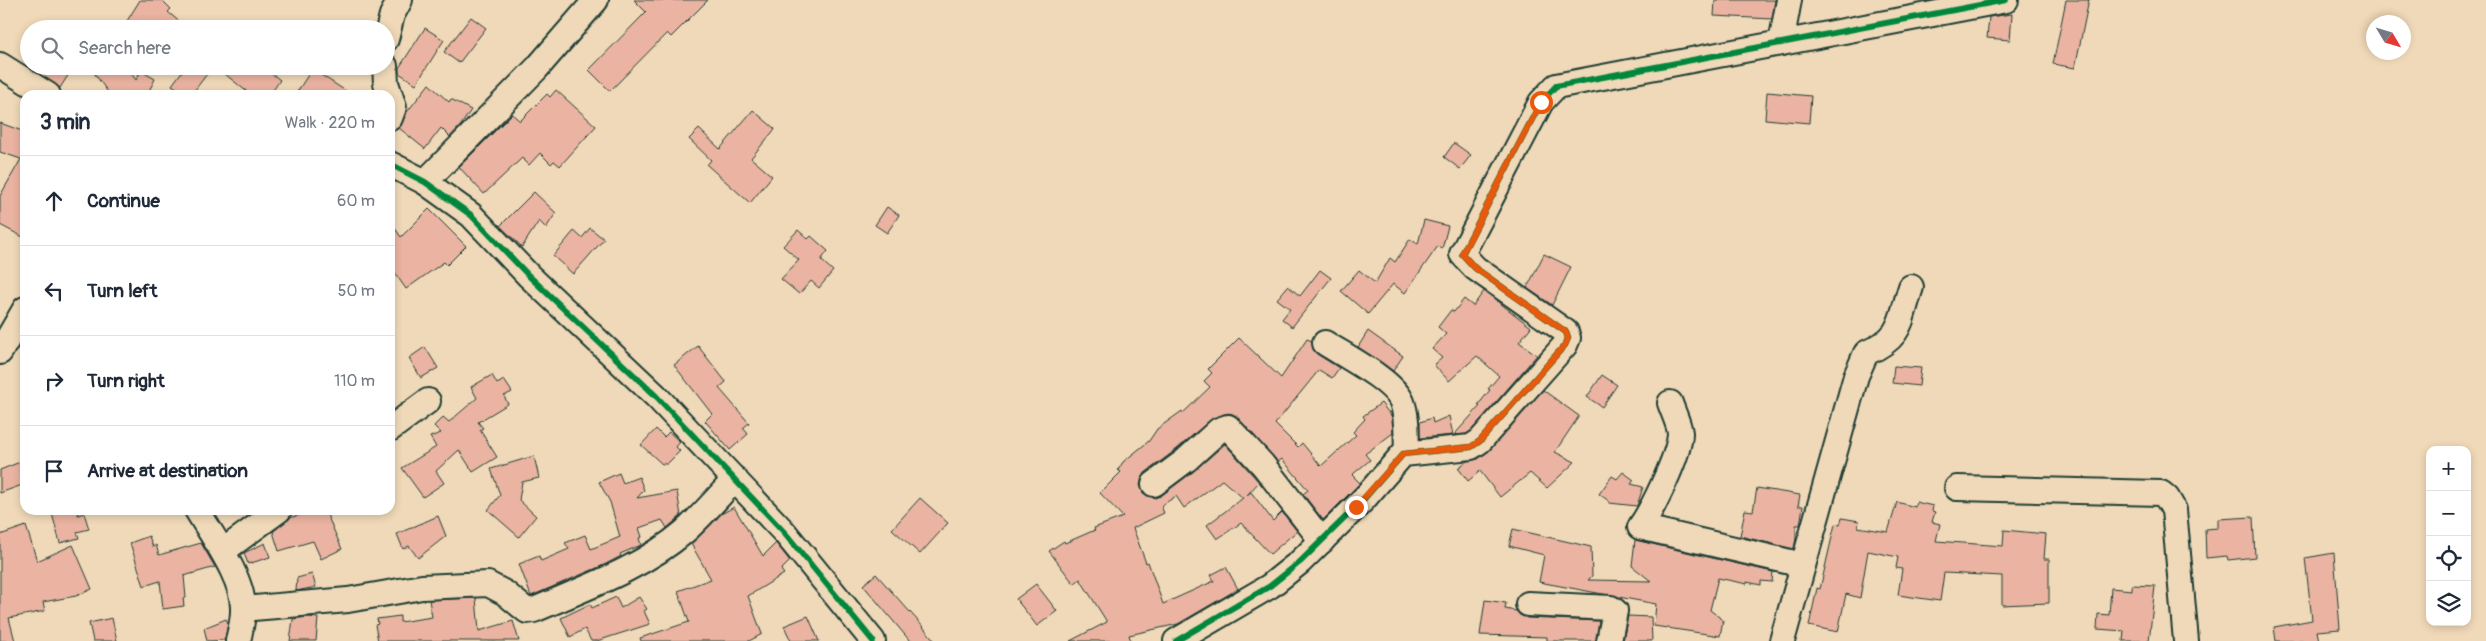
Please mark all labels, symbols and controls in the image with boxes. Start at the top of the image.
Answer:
north arrow [2366,15,2411,60]
search box [20,20,395,75]
icon: search [38,34,66,62]
text: Search here [78,36,171,60]
route start [1530,91,1553,114]
text: 3 min [40,109,90,136]
text: Walk · 220 m [285,113,375,133]
icon: ahead [40,187,68,215]
text: Continue [87,189,160,213]
text: 60 m [337,191,375,211]
icon: left [40,277,68,305]
text: Turn left [87,279,157,303]
text: 50 m [338,281,375,301]
icon: right [40,367,68,395]
text: Turn right [87,369,165,393]
text: 110 m [334,371,375,391]
map controls [2426,446,2471,626]
button: + [2426,446,2471,491]
icon: arrive [40,457,68,485]
text: Arrive at destination [87,459,248,483]
button: − [2426,491,2471,536]
route end [1345,496,1368,519]
button: locate [2426,536,2471,581]
button: layers [2426,581,2471,626]

